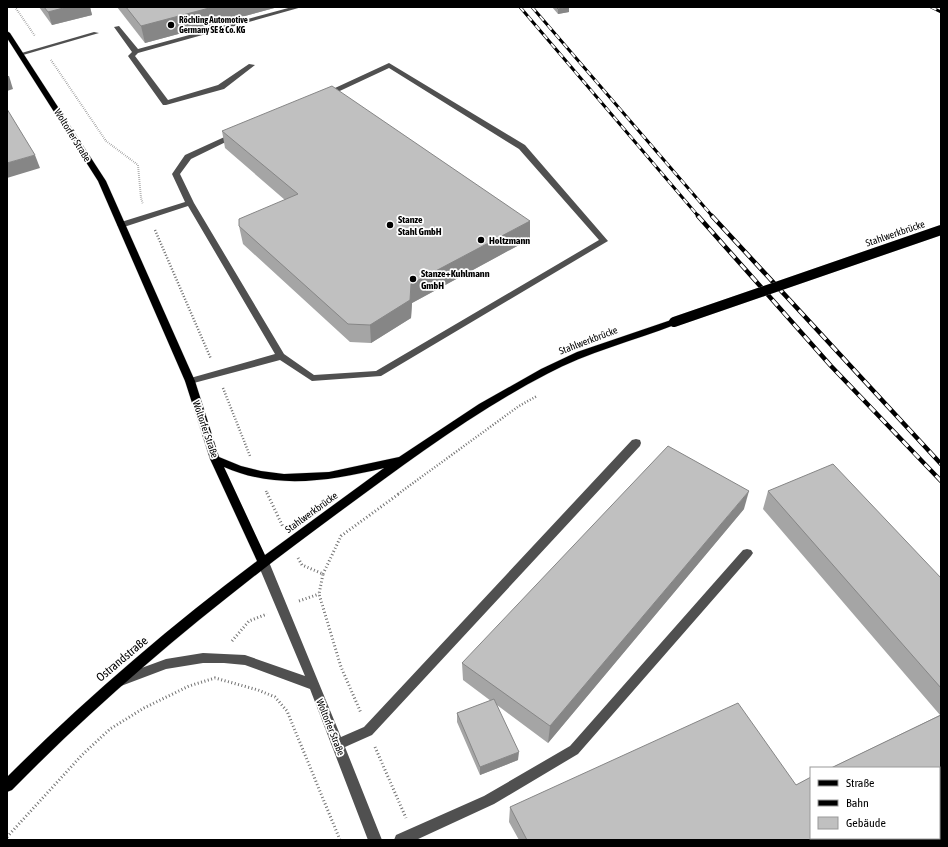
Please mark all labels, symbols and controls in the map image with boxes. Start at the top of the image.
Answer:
place label: Röchling Automotive Germany SE & Co. KG [179,15,248,35]
marker: Röchling Automotive Germany SE & Co. KG [166,20,176,30]
street label: Woltorfer Straße [52,107,93,164]
place label: Stanze Stahl GmbH [398,214,442,237]
street label: Stahlwerkbrücke [864,218,927,249]
marker: Stanze Stahl GmbH [385,220,395,230]
marker: Holtzmann [476,235,486,245]
place label: Holtzmann [489,235,530,246]
place label: Stanze+Kuhlmann GmbH [421,268,490,291]
marker: Stanze+Kuhlmann GmbH [408,274,418,284]
street label: Stahlwerkbrücke [557,324,619,357]
street label: Woltorfer Straße [191,399,221,460]
street label: Stahlwerkbrücke [283,490,340,535]
street label: Ostrandstraße [93,633,151,685]
street label: Woltorfer Straße [314,697,347,757]
legend [810,767,940,839]
text: Straße [846,776,874,790]
text: Bahn [846,796,869,810]
text: Gebäude [846,816,886,830]

